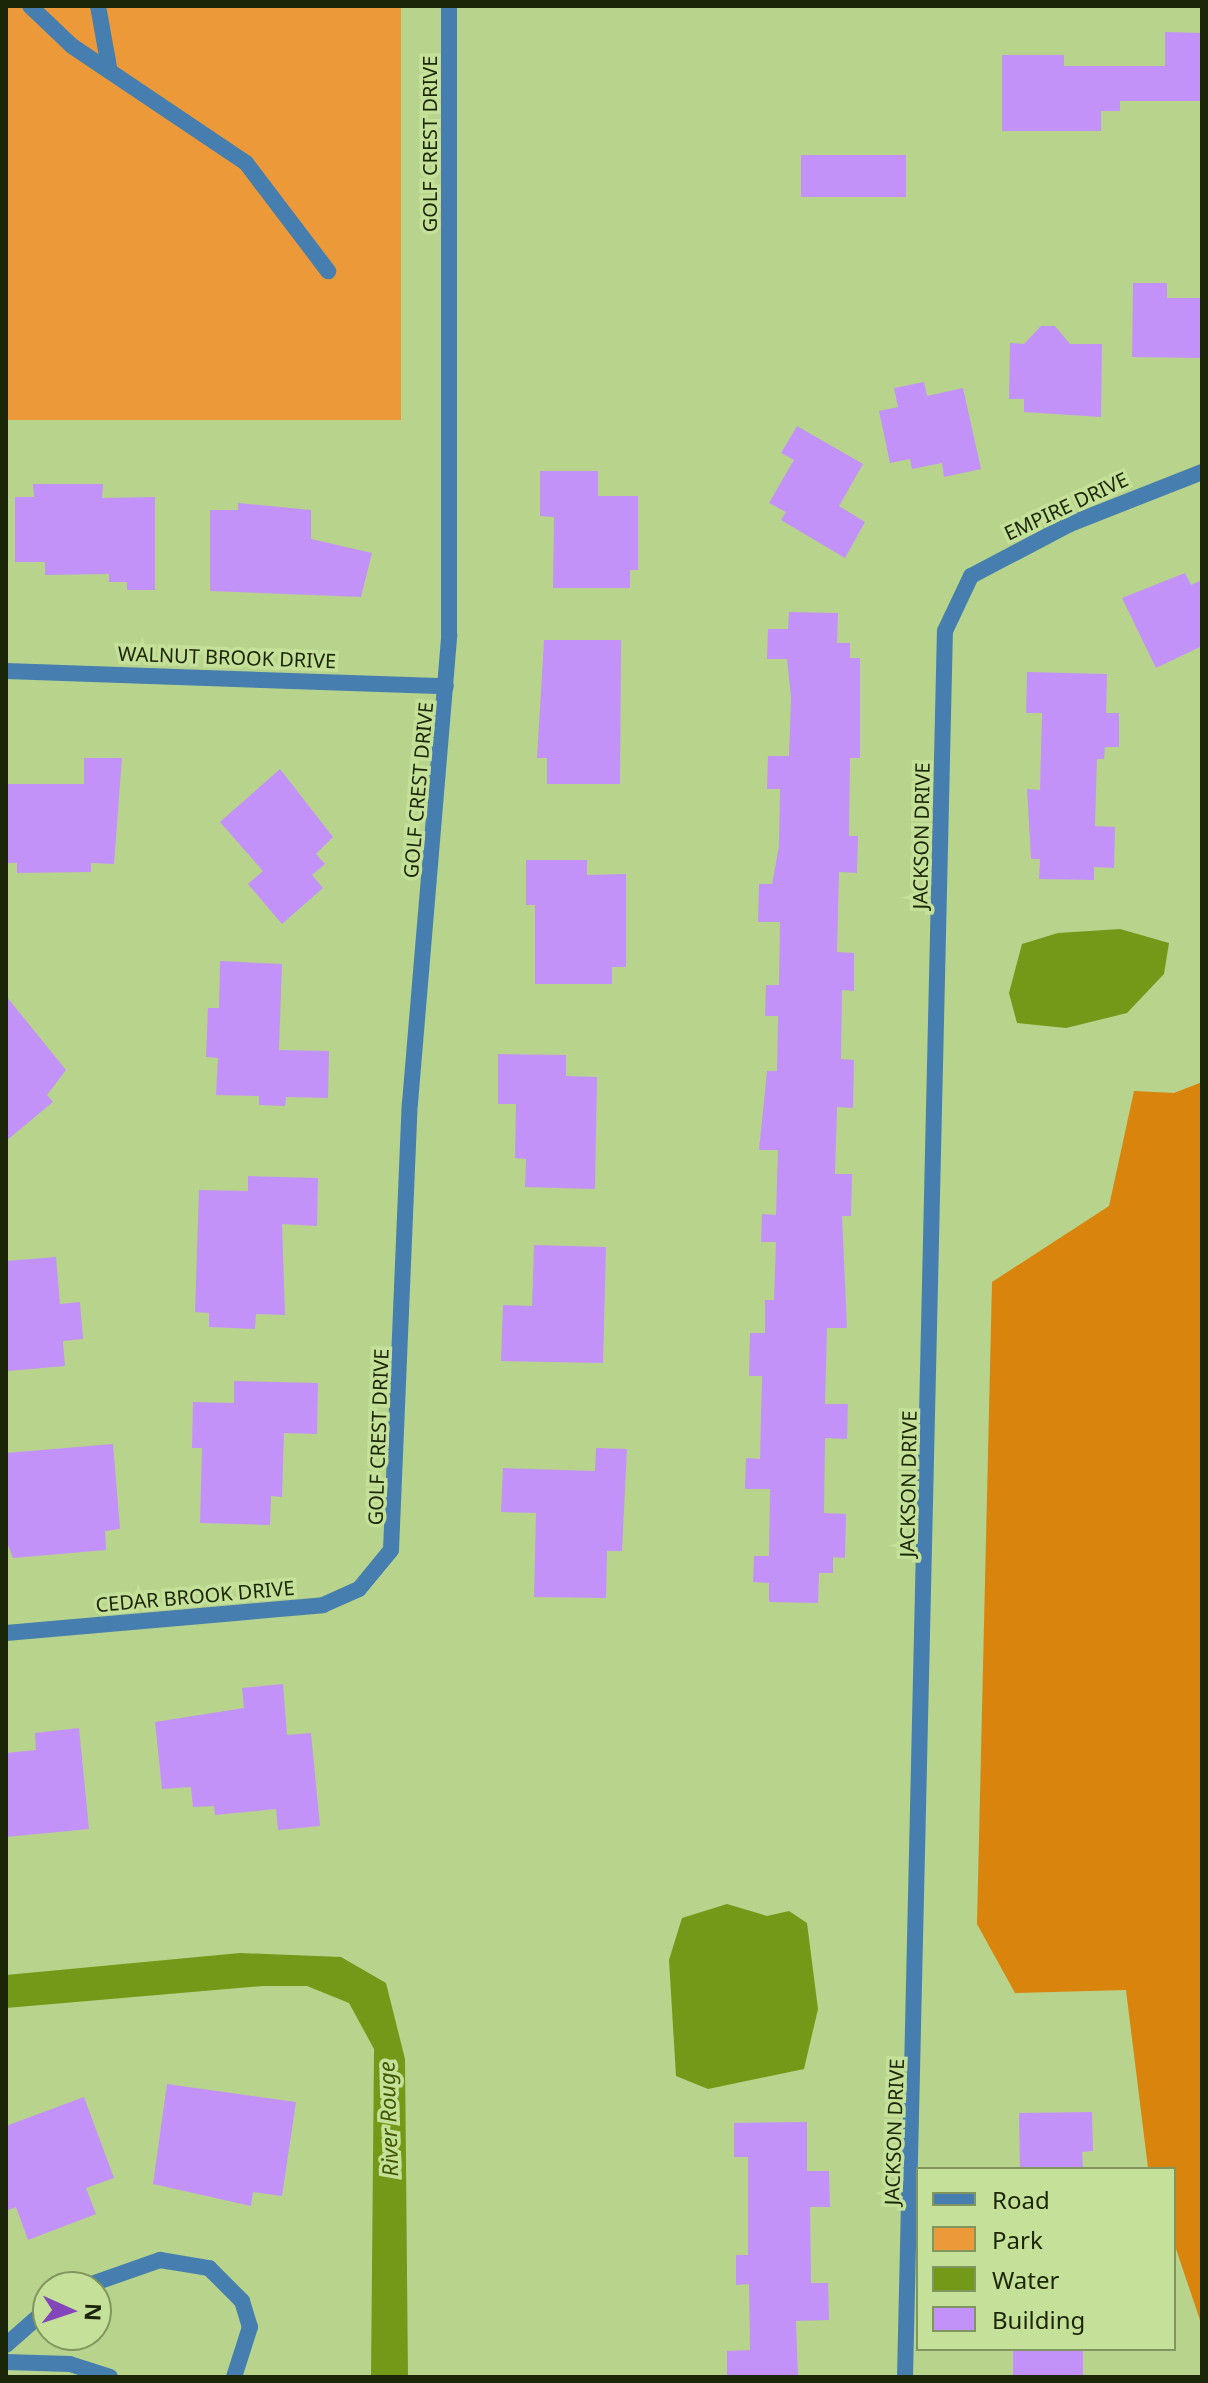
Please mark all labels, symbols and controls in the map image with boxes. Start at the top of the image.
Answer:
street label: GOLF CREST DRIVE [417,56,441,232]
street label: EMPIRE DRIVE [1000,467,1132,545]
street label: WALNUT BROOK DRIVE [117,641,337,673]
street label: GOLF CREST DRIVE [398,701,438,879]
street label: JACKSON DRIVE [908,762,934,910]
street label: GOLF CREST DRIVE [363,1348,393,1526]
street label: JACKSON DRIVE [895,1410,921,1558]
street label: CEDAR BROOK DRIVE [95,1575,295,1617]
street label: JACKSON DRIVE [879,2058,909,2206]
water label: River Rouge [373,2061,403,2177]
legend [916,2167,1176,2351]
text: Road [992,2183,1050,2216]
text: Park [992,2223,1043,2256]
text: Water [992,2263,1059,2296]
north arrow [32,2271,112,2351]
text: N [79,2302,109,2322]
text: Building [992,2303,1085,2336]

